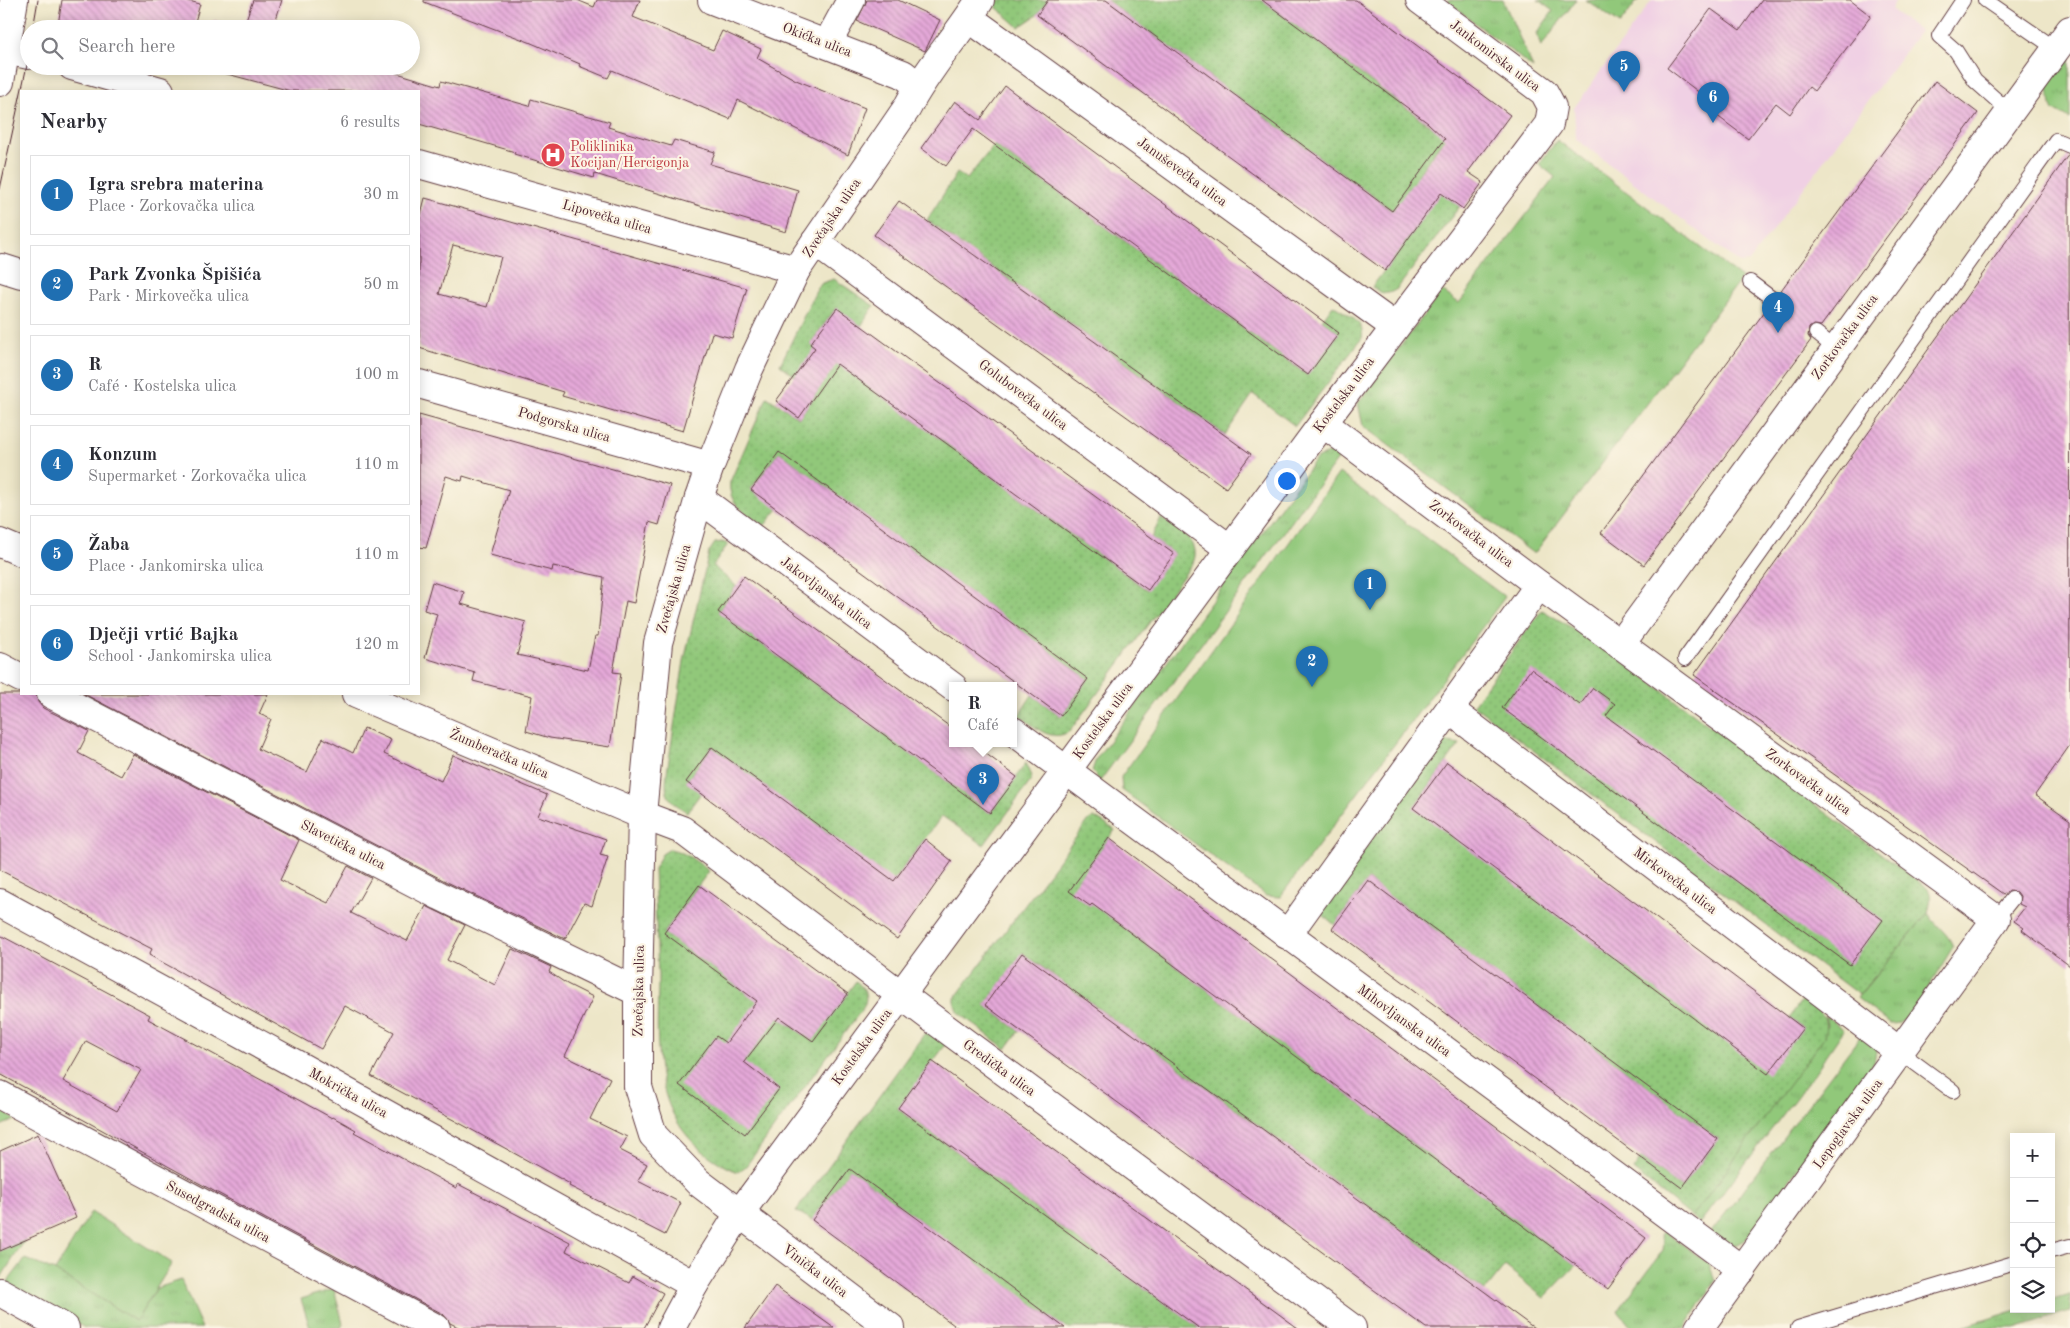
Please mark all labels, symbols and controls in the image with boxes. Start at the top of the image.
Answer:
street label: Jankomirska ulica [1447,18,1543,94]
search box [20,20,420,75]
street label: Okićka ulica [780,20,854,60]
icon: search [38,34,66,62]
text: Search here [78,38,175,57]
pin: 5 [1608,51,1640,92]
pin: 6 [1697,82,1729,123]
text: Nearby [40,112,108,133]
text: 6 results [340,115,400,131]
street label: Januševečka ulica [1134,135,1230,209]
place label: Poliklinika Kocijan/Hercigonja [570,140,689,170]
hospital icon: Poliklinika Kocijan/Hercigonja [540,142,566,168]
text: Igra srebra materina [88,176,264,195]
street label: Zvečajska ulica [800,176,864,260]
text: 1 [52,187,62,203]
text: 30 m [363,187,399,203]
street label: Lipovečka ulica [561,198,653,236]
text: Place · Zorkovačka ulica [88,199,255,215]
text: Park Zvonka Špišića [88,266,262,285]
text: 2 [52,277,62,293]
text: 50 m [363,277,399,293]
text: Park · Mirkovečka ulica [88,289,249,305]
pin: 4 [1762,292,1794,333]
street label: Zorkovačka ulica [1809,292,1881,382]
street label: Kostelska ulica [1311,354,1377,436]
text: R [88,356,102,375]
street label: Golubovečka ulica [976,357,1070,433]
text: 3 [52,367,62,383]
text: 100 m [354,367,399,383]
text: Café · Kostelska ulica [88,379,237,395]
street label: Podgorska ulica [516,405,612,445]
text: Konzum [88,446,157,465]
text: 4 [52,457,62,473]
text: 110 m [354,457,399,473]
your location [1274,468,1300,494]
text: Supermarket · Zorkovačka ulica [88,469,307,485]
street label: Zorkovačka ulica [1426,498,1516,570]
text: Žaba [88,536,130,555]
street label: Zvečajska ulica [655,543,693,635]
text: 5 [52,547,62,563]
text: 110 m [354,547,399,563]
street label: Jakovljanska ulica [778,554,874,632]
text: Place · Jankomirska ulica [88,559,264,575]
pin: 1 [1354,569,1386,610]
text: Dječji vrtić Bajka [88,626,238,645]
text: 6 [52,637,62,653]
text: 120 m [354,637,399,653]
pin: 2 [1296,646,1328,687]
text: School · Jankomirska ulica [88,649,272,665]
street label: Kostelska ulica [1071,680,1135,762]
popup [949,682,1017,747]
text: R [967,695,981,714]
text: Café [967,718,999,734]
street label: Žumberačka ulica [447,724,552,781]
street label: Zorkovačka ulica [1763,746,1853,818]
pin: 3 [967,764,999,805]
street label: Slavetička ulica [298,818,388,872]
street label: Mirkovečka ulica [1631,845,1719,917]
street label: Zvečajska ulica [631,945,647,1037]
street label: Mihovljanska ulica [1355,982,1453,1060]
street label: Kostelska ulica [830,1006,894,1088]
street label: Gredička ulica [960,1037,1038,1099]
street label: Mokrička ulica [306,1066,390,1120]
street label: Lepoglavska ulica [1811,1076,1885,1172]
map controls [2010,1133,2055,1313]
button: + [2010,1133,2055,1178]
button: − [2010,1178,2055,1223]
street label: Susedgradska ulica [164,1179,272,1245]
button: locate [2010,1223,2055,1268]
street label: Vinička ulica [780,1242,850,1300]
button: layers [2010,1268,2055,1313]

